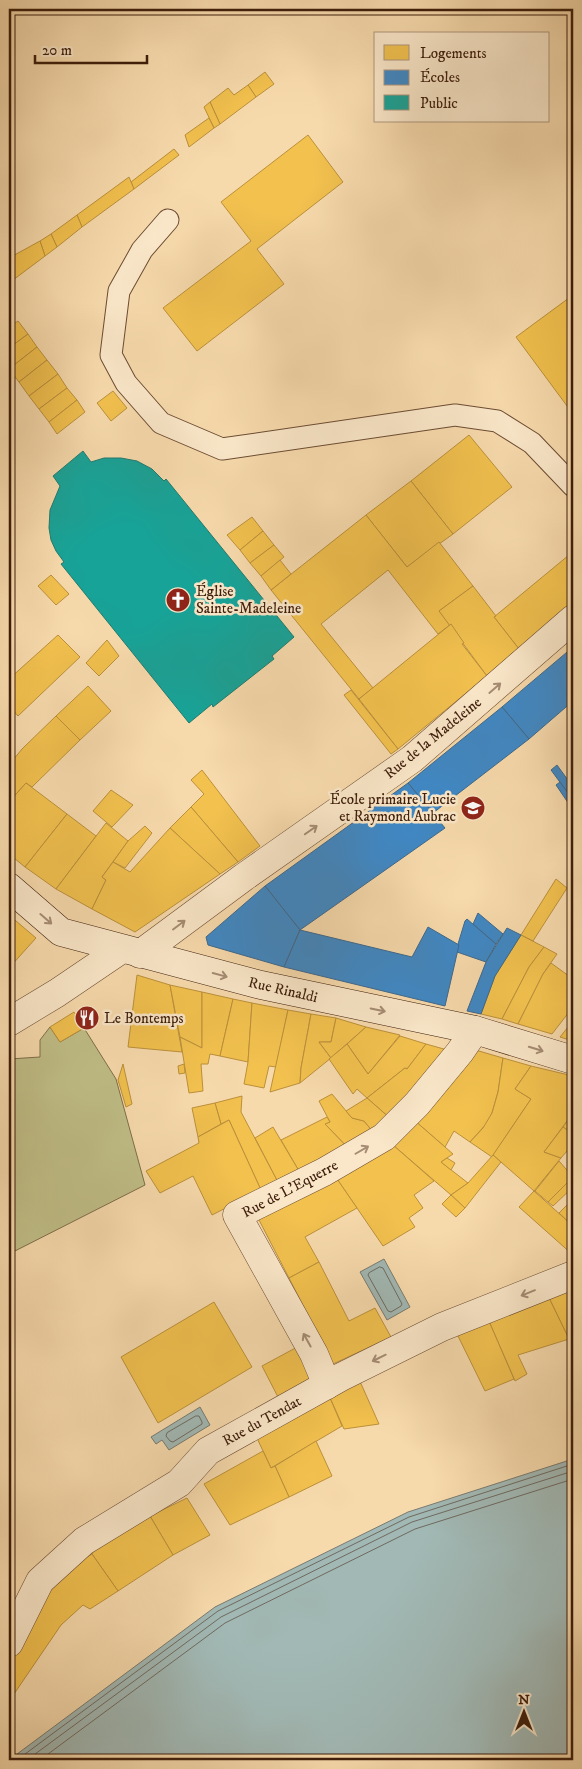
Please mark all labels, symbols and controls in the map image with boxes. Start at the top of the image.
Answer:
scale bar [35,32,148,64]
legend [374,32,550,122]
text: 20 m [42,41,72,60]
text: Logements [420,44,487,63]
text: Écoles [420,68,460,87]
text: Public [420,94,458,113]
place label: Église Sainte-Madeleine [196,582,301,618]
church icon: Église Sainte-Madeleine [165,587,191,613]
one-way arrow [488,682,501,694]
street label: Rue de la Madeleine [380,693,486,783]
place label: École primaire Lucie et Raymond Aubrac [330,790,457,826]
school or university icon: École primaire Lucie et Raymond Aubrac [460,795,486,821]
one-way arrow [304,825,318,835]
one-way arrow [39,913,52,925]
one-way arrow [172,919,185,930]
one-way arrow [211,970,227,980]
street label: Rue Rinaldi [246,973,320,1007]
restaurant icon: Le Bontemps [74,1005,100,1031]
one-way arrow [370,1006,386,1015]
place label: Le Bontemps [104,1009,184,1028]
one-way arrow [527,1044,543,1054]
one-way arrow [355,1144,369,1154]
street label: Rue de L'Equerre [239,1156,341,1222]
one-way arrow [521,1289,536,1299]
one-way arrow [301,1334,311,1348]
one-way arrow [372,1354,387,1364]
street label: Rue du Tendat [219,1391,305,1450]
north arrow [500,1686,550,1736]
text: N [518,1691,530,1709]

